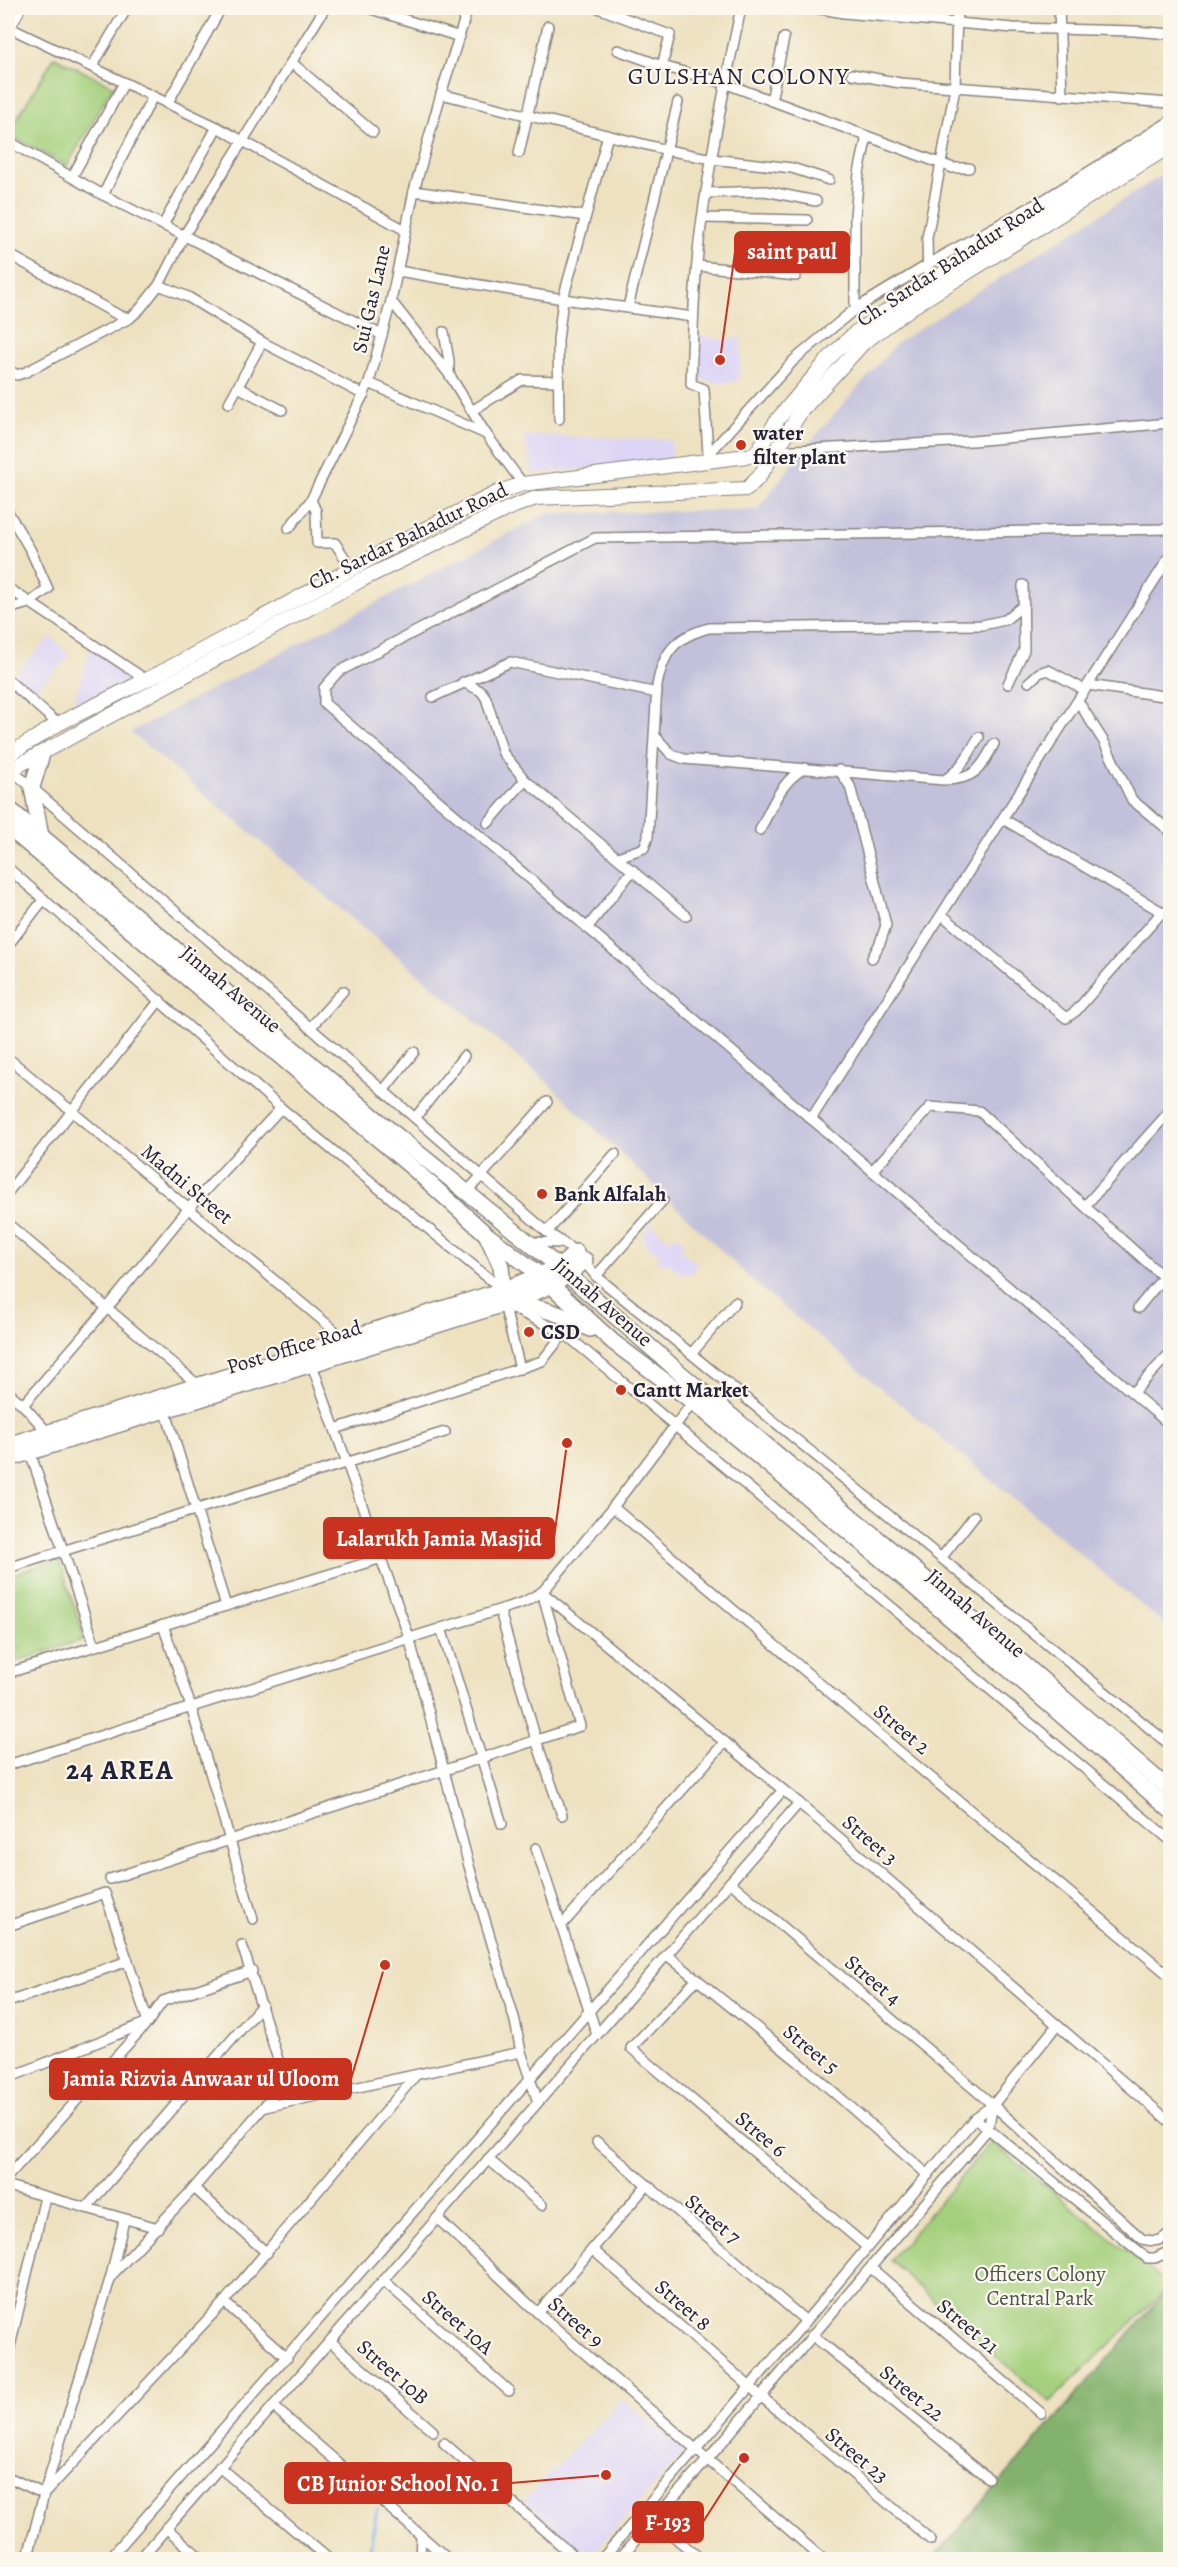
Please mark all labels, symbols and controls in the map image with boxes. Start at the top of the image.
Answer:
district label: GULSHAN COLONY [628,60,850,92]
street label: Ch. Sardar Bahadur Road [851,191,1050,333]
callout: saint paul [735,232,849,272]
text: saint paul [747,237,837,267]
street label: Sui Gas Lane [345,242,397,356]
place label: water filter plant [752,419,846,471]
marker: water filter plant [734,438,748,452]
street label: Ch. Sardar Bahadur Road [304,475,513,596]
street label: Jinnah Avenue [175,939,287,1039]
street label: Madni Street [135,1137,239,1231]
place label: Bank Alfalah [554,1180,666,1208]
marker: Bank Alfalah [535,1187,549,1201]
street label: Jinnah Avenue [547,1251,659,1353]
street label: Post Office Road [223,1313,366,1381]
place label: CSD [541,1318,580,1346]
marker: CSD [522,1325,536,1339]
place label: Cantt Market [633,1376,749,1404]
marker: Cantt Market [614,1383,628,1397]
callout: Lalarukh Jamia Masjid [324,1518,554,1558]
text: Lalarukh Jamia Masjid [336,1524,542,1554]
street label: Jinnah Avenue [920,1562,1032,1664]
street label: Street 2 [868,1697,936,1761]
district label: 24 AREA [66,1752,174,1788]
street label: Street 3 [836,1808,904,1872]
street label: Street 4 [839,1948,907,2012]
street label: Street 5 [777,2017,845,2081]
callout: Jamia Rizvia Anwaar ul Uloom [50,2059,351,2099]
text: Jamia Rizvia Anwaar ul Uloom [63,2064,339,2094]
street label: Stree 6 [730,2104,793,2164]
street label: Street 7 [679,2188,747,2251]
park label: Officers Colony Central Park [974,2260,1106,2312]
street label: Street 8 [649,2273,717,2337]
street label: Street 10A [416,2283,500,2361]
street label: Street 9 [542,2290,610,2354]
street label: Street 21 [931,2292,1005,2360]
street label: Street 10B [351,2333,435,2411]
street label: Street 22 [874,2358,950,2428]
street label: Street 23 [819,2420,895,2490]
callout: CB Junior School No. 1 [285,2463,511,2503]
text: CB Junior School No. 1 [297,2469,499,2499]
callout: F-193 [633,2502,703,2542]
text: F-193 [645,2508,691,2538]

